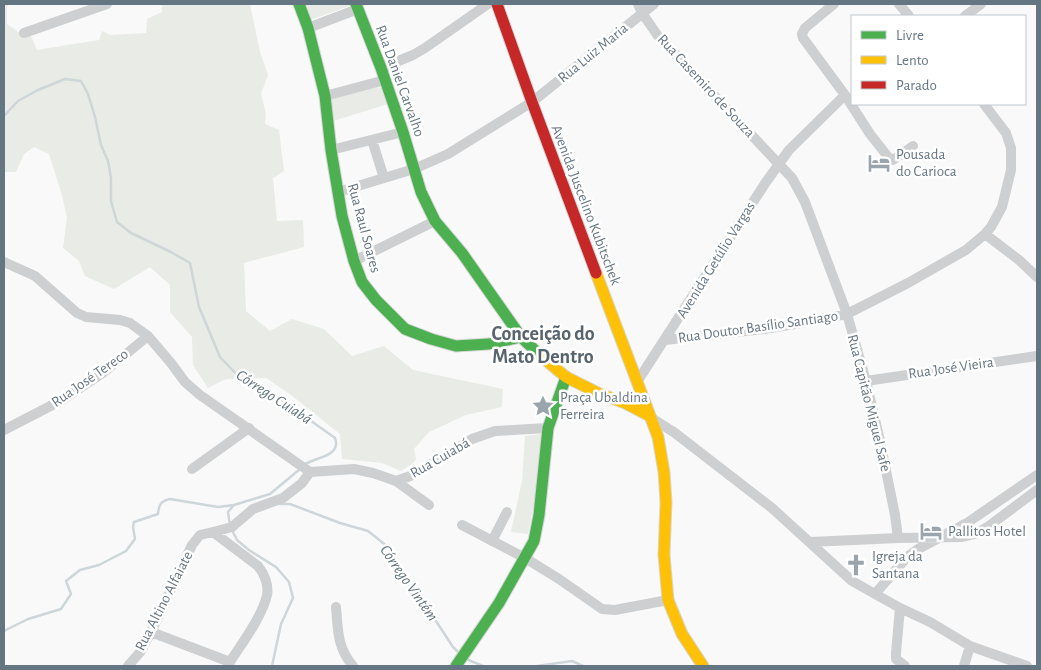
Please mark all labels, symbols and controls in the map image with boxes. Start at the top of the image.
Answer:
legend [851,15,1026,105]
street label: Rua Luiz Maria [555,20,631,86]
street label: Rua Daniel Carvalho [373,23,427,139]
text: Livre [896,28,924,43]
street label: Rua Casemiro de Souza [655,32,757,140]
text: Lento [896,53,929,68]
text: Parado [896,78,937,93]
street label: Avenida Juscelino Kubitschek [549,123,624,287]
place label: Pousada do Carioca [896,147,957,179]
hotel icon: Pousada do Carioca [866,150,892,176]
street label: Rua Raul Soares [345,182,383,274]
street label: Avenida Getúlio Vargas [674,199,758,321]
street label: Rua Doutor Basílio Santiago [677,308,839,346]
district label: Conceição do Mato Dentro [491,324,595,367]
street label: Rua Capitão Miguel Safe [845,333,893,473]
street label: Rua José Tereco [49,346,131,410]
street label: Rua José Vieira [907,355,995,381]
water label: Córrego Cuiabá [233,367,315,427]
place label: Praça Ubaldina Ferreira [560,390,648,422]
place icon: Praça Ubaldina Ferreira [530,393,556,419]
street label: Rua Cuiabá [408,435,472,481]
hotel icon: Pallitos Hotel [918,518,944,544]
place label: Pallitos Hotel [948,524,1026,539]
water label: Córrego Vintém [377,542,441,624]
street label: Rua Altino Alfaiate [133,549,196,653]
place label: Igreja da Santana [872,549,923,581]
church icon: Igreja da Santana [843,552,869,578]

